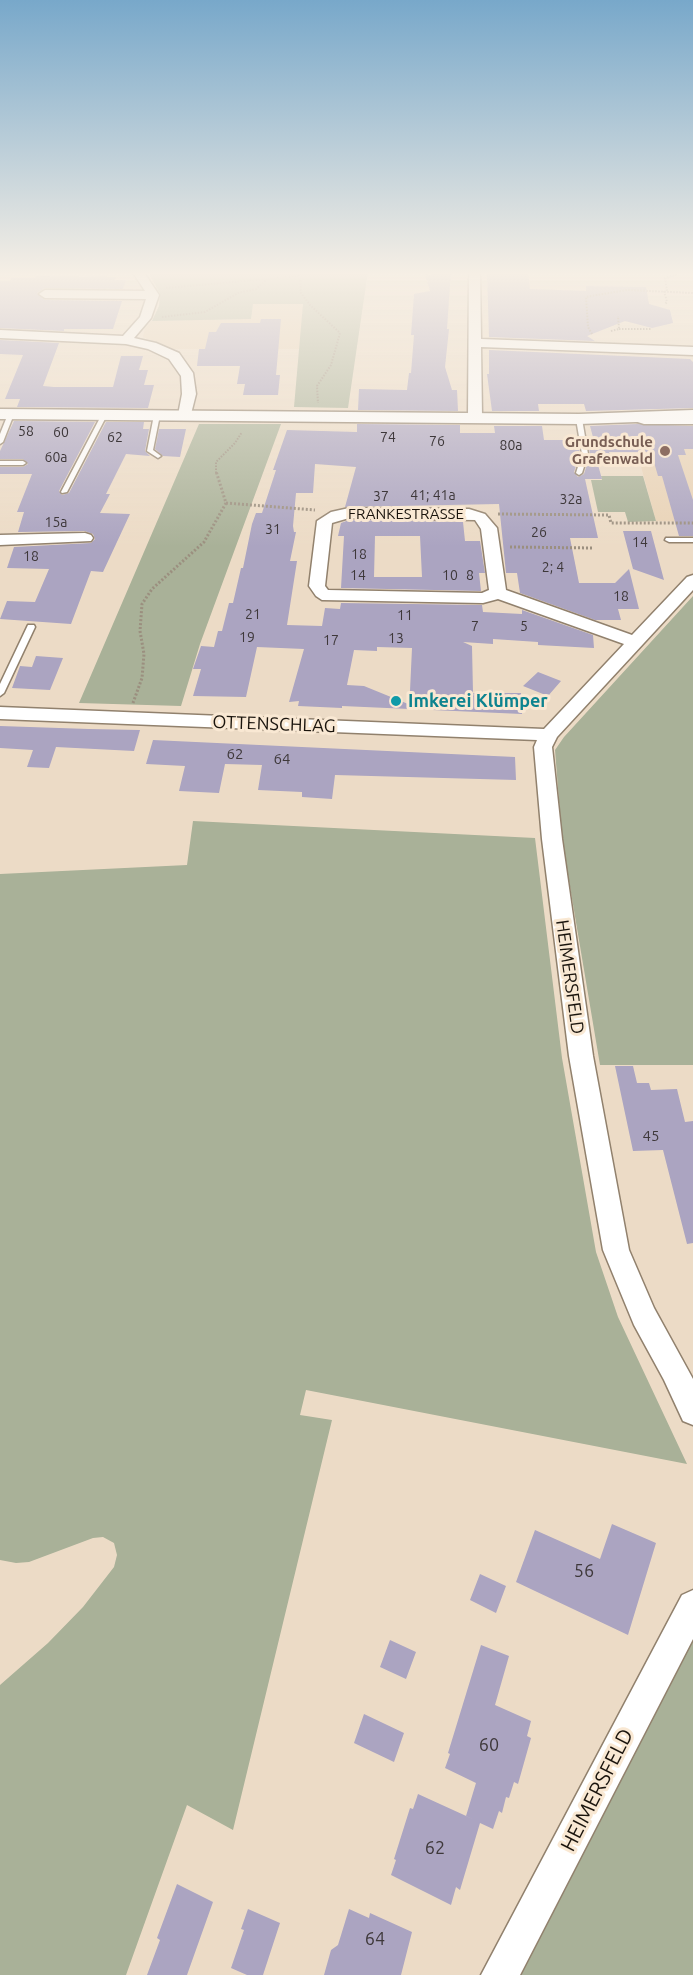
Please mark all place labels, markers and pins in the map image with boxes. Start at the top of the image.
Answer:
place label: Grundschule Grafenwald [565,433,653,468]
marker: Grundschule Grafenwald [658,444,672,458]
place label: Imkerei Klümper [408,690,548,712]
marker: Imkerei Klümper [389,694,403,708]

